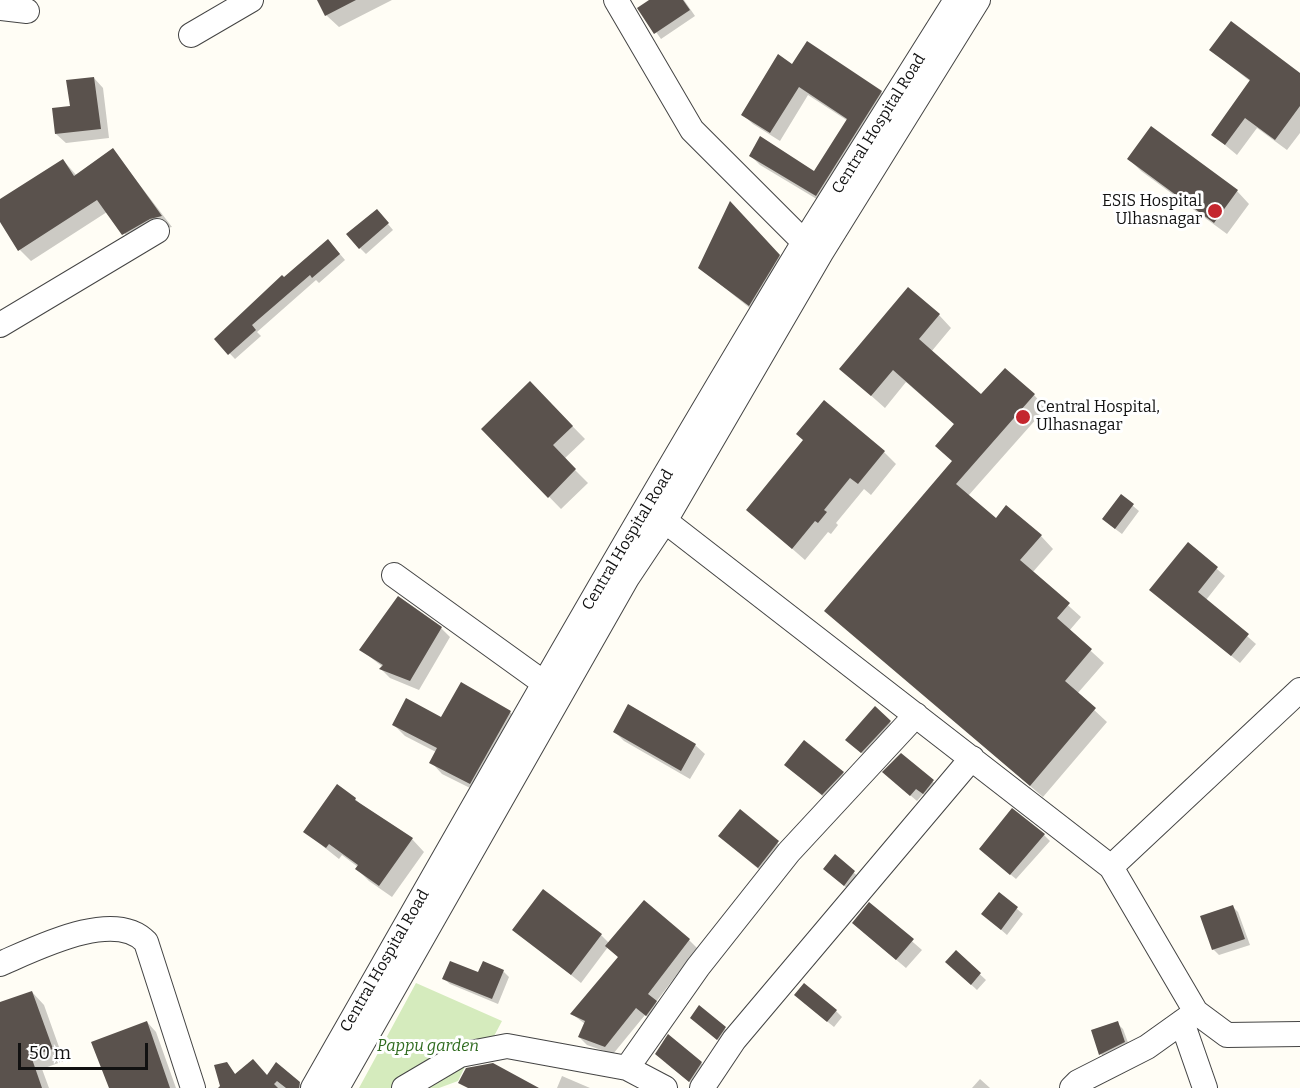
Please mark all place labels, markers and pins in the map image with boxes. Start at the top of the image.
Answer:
place label: ESIS Hospital Ulhasnagar [1102,192,1202,230]
marker: ESIS Hospital Ulhasnagar [1206,202,1224,220]
place label: Central Hospital, Ulhasnagar [1036,398,1160,436]
marker: Central Hospital, Ulhasnagar [1014,408,1032,426]

